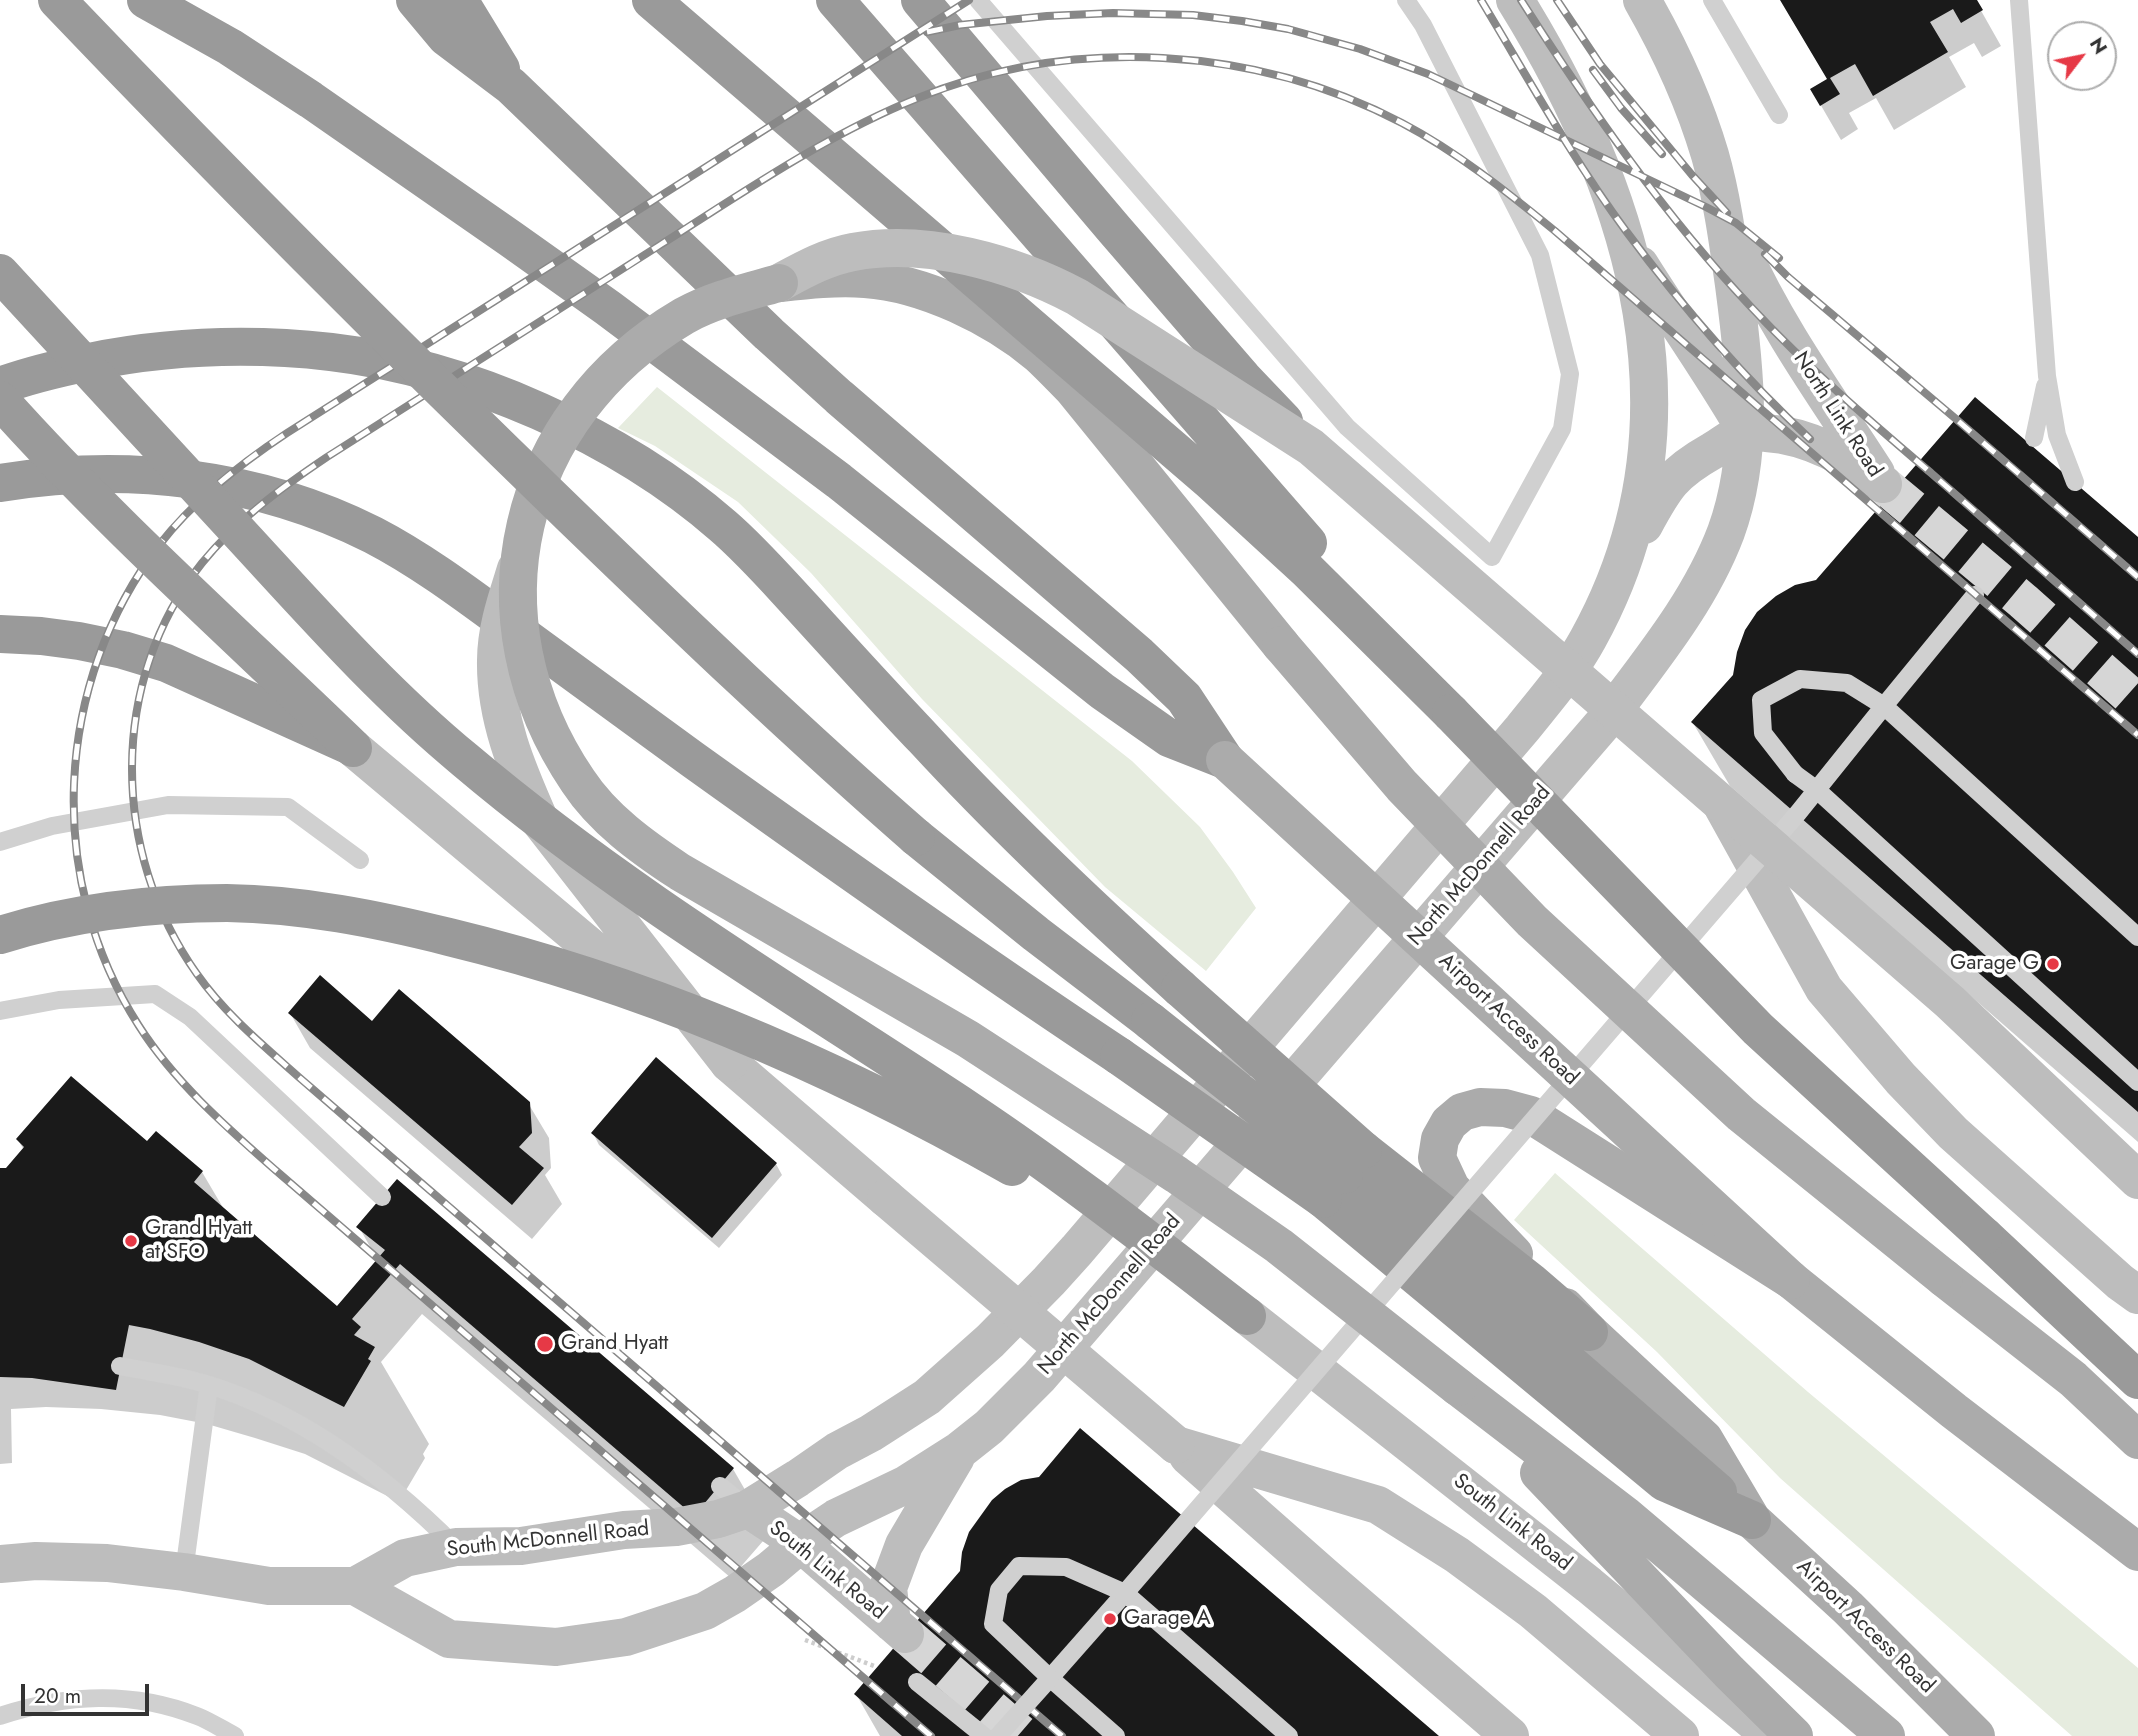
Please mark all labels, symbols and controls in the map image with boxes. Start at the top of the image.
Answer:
north arrow [2047,21,2117,91]
text: N [2083,32,2114,59]
street label: North Link Road [1787,348,1887,482]
street label: North McDonnell Road [1403,781,1557,951]
street label: Airport Access Road [1433,949,1583,1091]
place label: Garage G [1950,951,2039,977]
marker: Garage G [2045,956,2061,972]
street label: North McDonnell Road [1033,1210,1187,1380]
place label: Grand Hyatt at SFO [145,1216,252,1266]
marker: Grand Hyatt at SFO [123,1233,139,1249]
place label: Grand Hyatt [561,1331,668,1357]
marker: Grand Hyatt [535,1334,555,1354]
street label: South Link Road [1448,1469,1576,1577]
street label: South Link Road [763,1516,891,1626]
street label: South McDonnell Road [446,1517,650,1563]
street label: Airport Access Road [1791,1555,1939,1699]
place label: Garage A [1124,1606,1211,1632]
marker: Garage A [1102,1611,1118,1627]
scale bar [24,1670,152,1714]
text: 20 m [34,1681,81,1711]

